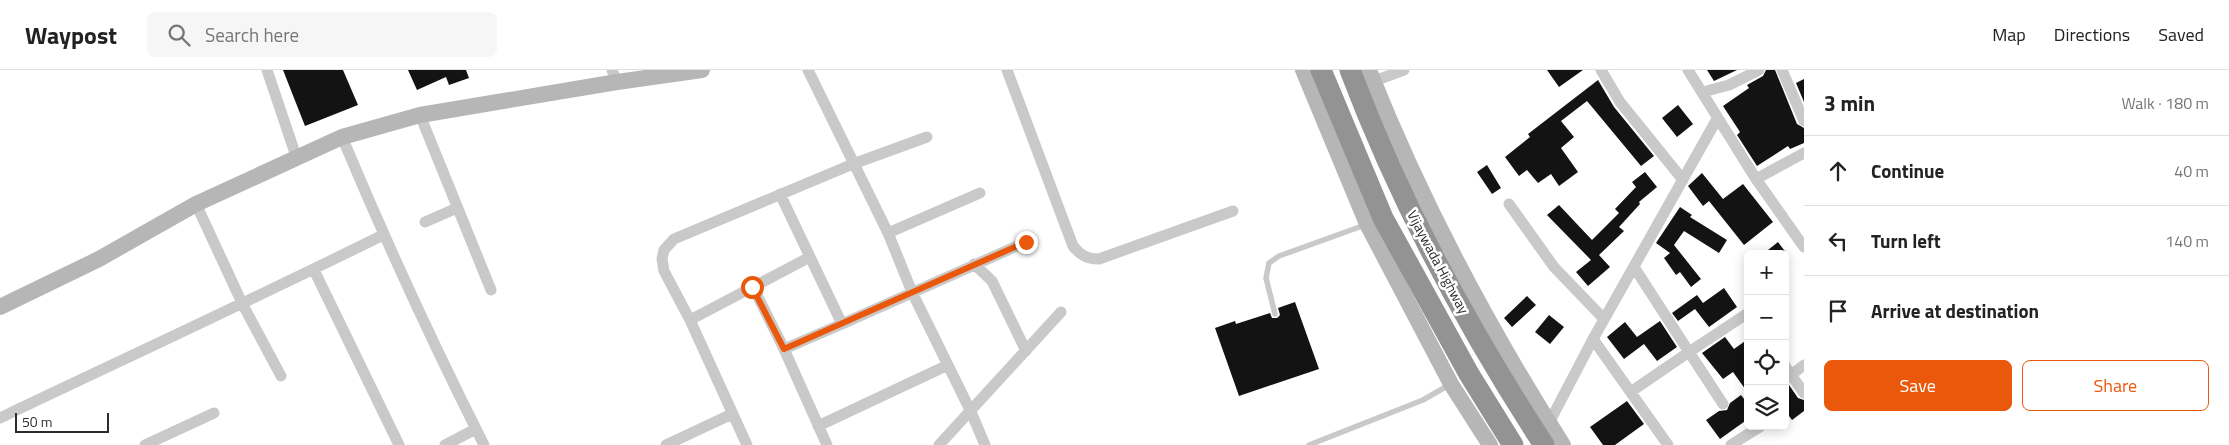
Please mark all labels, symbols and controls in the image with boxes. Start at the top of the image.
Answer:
search box [147,12,497,57]
text: Waypost [25,17,117,53]
text: Search here [205,20,299,49]
icon: search [165,21,193,49]
text: Map [1992,21,2026,48]
text: Directions [2054,21,2130,48]
text: Saved [2158,21,2204,48]
text: 3 min [1824,87,1875,119]
text: Walk · 180 m [2121,91,2209,115]
text: Continue [1871,156,1944,185]
icon: ahead [1824,157,1852,185]
text: 40 m [2174,159,2209,183]
street label: Vijaywada Highway [1402,206,1475,317]
text: Turn left [1871,226,1941,255]
icon: left [1824,227,1852,255]
text: 140 m [2165,229,2209,253]
route end [1015,231,1038,254]
map controls [1744,250,1789,430]
button: + [1744,250,1789,295]
route start [741,276,764,299]
button: − [1744,295,1789,340]
text: Arrive at destination [1871,296,2039,325]
icon: arrive [1824,297,1852,325]
button: locate [1744,340,1789,385]
button: Save [1824,360,2012,411]
button: Share [2022,360,2209,411]
button: layers [1744,385,1789,430]
scale bar [15,410,109,433]
text: 50 m [22,411,52,432]

